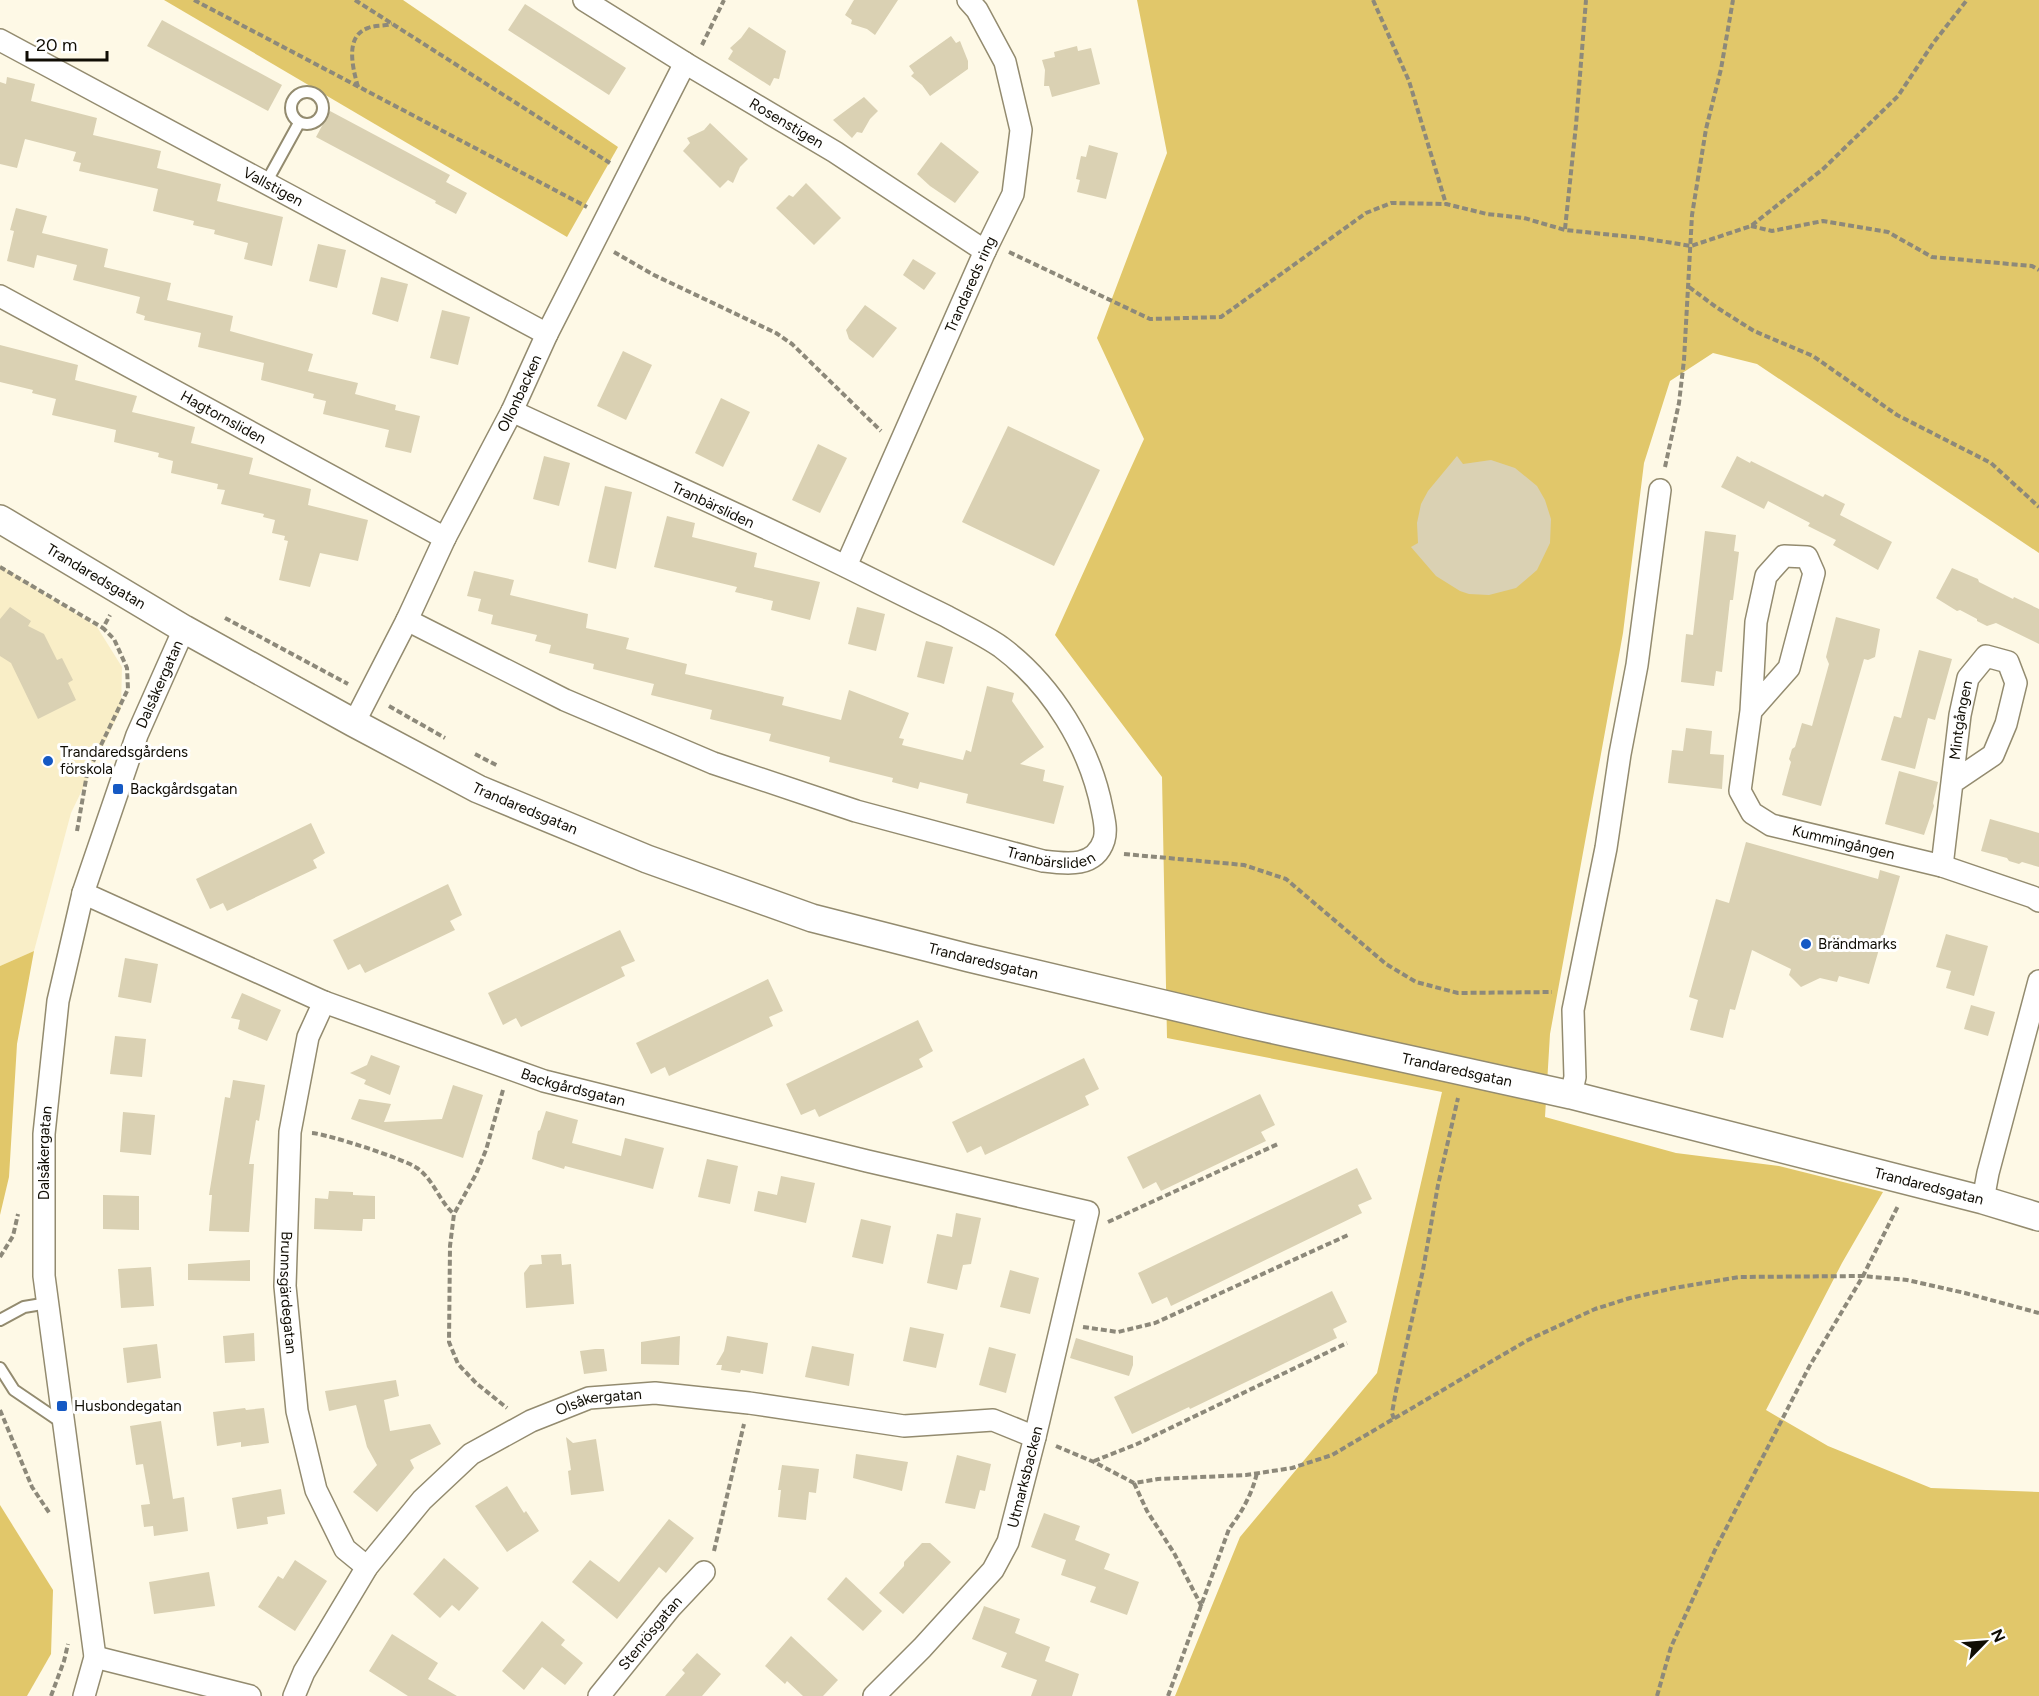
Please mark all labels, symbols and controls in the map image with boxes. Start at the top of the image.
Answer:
scale bar [27,24,106,62]
text: 20 m [36,34,77,56]
street label: Rosenstigen [746,94,827,152]
street label: Vallstigen [240,163,306,210]
street label: Trandareds ring [941,233,1000,335]
street label: Ollonbacken [493,352,545,435]
street label: Hagtornsliden [177,387,269,448]
street label: Tranbärsliden [669,478,757,532]
street label: Trandaredsgatan [43,540,149,613]
street label: Dalsåkergatan [132,637,187,731]
street label: Mintgången [1946,679,1976,761]
place label: Trandaredsgårdens förskola [60,743,188,778]
marker: Trandaredsgårdens förskola [41,754,55,768]
street label: Trandaredsgatan [469,779,580,838]
place label: Backgårdsgatan [130,780,237,798]
marker: Backgårdsgatan [111,782,125,796]
street label: Kummingången [1790,821,1897,863]
street label: Tranbärsliden [1005,843,1098,872]
place label: Brändmarks [1818,935,1897,953]
marker: Brändmarks [1799,937,1813,951]
street label: Trandaredsgatan [927,939,1040,983]
street label: Trandaredsgatan [1400,1049,1514,1091]
street label: Backgårdsgatan [518,1064,627,1110]
street label: Dalsåkergatan [35,1105,56,1200]
street label: Trandaredsgatan [1872,1164,1986,1209]
street label: Brunnsgärdegatan [276,1231,300,1355]
street label: Olsåkergatan [553,1385,642,1419]
place label: Husbondegatan [74,1397,182,1415]
marker: Husbondegatan [55,1399,69,1413]
street label: Utmarksbacken [1004,1424,1046,1530]
street label: Stenrösgatan [615,1592,686,1674]
north arrow [1955,1612,2015,1672]
text: N [1987,1626,2009,1645]

